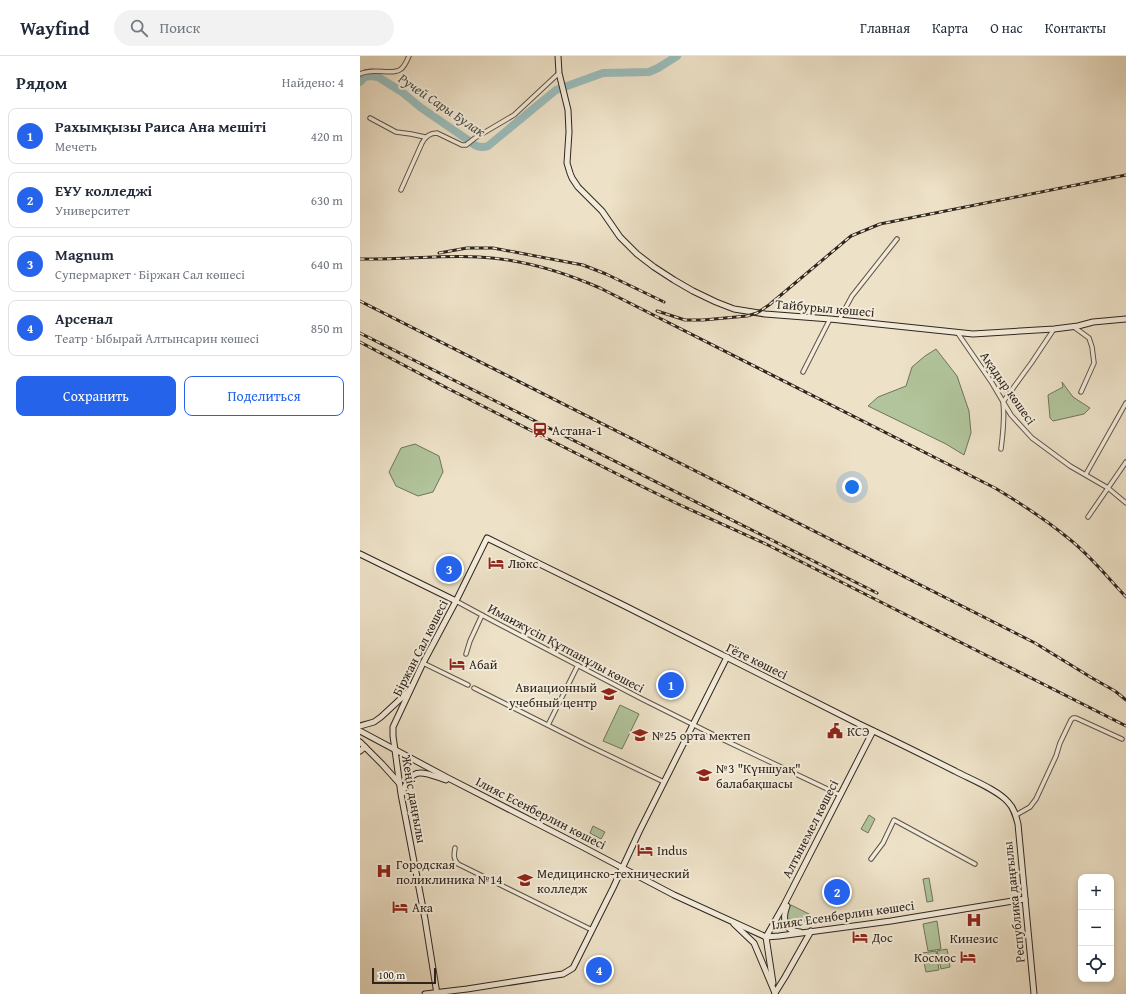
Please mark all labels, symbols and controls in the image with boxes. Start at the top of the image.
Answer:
search box [114,10,394,46]
text: Wayfind [20,14,90,42]
icon: search [128,17,150,39]
text: Поиск [160,17,200,38]
text: Главная [860,18,910,38]
text: Карта [932,18,968,38]
text: О нас [990,18,1023,38]
text: Контакты [1045,18,1106,38]
water label: Ручей Сары Булак [394,68,490,142]
text: Рядом [16,70,67,95]
text: Найдено: 4 [282,73,344,92]
text: Рахымқызы Раиса Ана мешіті [55,116,266,137]
text: 1 [27,127,33,146]
text: 420 m [311,127,343,146]
text: Мечеть [55,137,97,156]
text: ЕҰУ колледжі [55,180,152,201]
text: 2 [27,191,33,210]
text: 630 m [311,191,343,210]
text: Университет [55,201,130,220]
text: Magnum [55,244,114,265]
text: 3 [27,255,33,274]
text: 640 m [311,255,343,274]
text: Супермаркет · Біржан Сал көшесі [55,265,245,284]
street label: Тайбурыл көшесі [775,294,876,322]
text: Арсенал [55,308,113,329]
text: 4 [27,319,33,338]
text: 850 m [311,319,343,338]
text: Театр · Ыбырай Алтынсарин көшесі [55,329,259,348]
street label: Ақадыр көшесі [976,347,1041,429]
button: Сохранить [16,376,176,416]
button: Поделиться [184,376,344,416]
station icon: Астана-1 [531,421,549,439]
place label: Астана-1 [552,421,603,440]
your location [842,477,862,497]
pin: 3 [436,554,462,584]
hotel icon: Люкс [487,554,505,572]
place label: Люкс [508,554,538,573]
street label: Біржан Сал көшесі [387,596,453,700]
street label: Иманжүсіп Құтпанұлы көшесі [484,599,648,698]
street label: Гёте көшесі [723,638,791,684]
hotel icon: Абай [448,655,466,673]
place label: Абай [469,655,498,674]
pin: 1 [658,670,684,700]
place label: Авиационный учебный центр [508,678,597,712]
school or university icon: Авиационный учебный центр [600,685,618,703]
public building icon: КСЭ [826,722,844,740]
place label: КСЭ [847,722,869,741]
school or university icon: №25 орта мектеп [631,726,649,744]
place label: №25 орта мектеп [652,726,751,745]
street label: Жеңіс даңғылы [397,752,431,845]
place label: №3 "Күншуақ" балабақшасы [716,759,801,793]
school or university icon: №3 "Күншуақ" балабақшасы [695,766,713,784]
street label: Ілияс Есенберлин көшесі [473,772,610,854]
street label: Алтынемел көшесі [777,776,843,882]
street label: Республика даңғылы [998,840,1030,964]
hotel icon: Indus [636,841,654,859]
place label: Indus [657,841,687,860]
place label: Городская поликлиника №14 [396,855,502,889]
hospital icon: Городская поликлиника №14 [375,862,393,880]
place label: Медицинско-технический колледж [537,864,690,898]
school or university icon: Медицинско-технический колледж [516,871,534,889]
map controls [1078,874,1114,982]
button: + [1078,874,1114,910]
pin: 2 [824,877,850,907]
street label: Ілияс Есенберлин көшесі [770,896,916,934]
hotel icon: Ака [391,898,409,916]
place label: Ака [412,898,434,917]
button: − [1078,910,1114,946]
hospital icon: Кинезис [965,911,983,929]
hotel icon: Дос [851,928,869,946]
place label: Дос [871,928,893,947]
place label: Кинезис [950,929,998,948]
button: locate [1078,946,1114,982]
place label: Космос [914,948,956,967]
hotel icon: Космос [959,948,977,966]
pin: 4 [586,955,612,985]
scale bar [372,966,436,985]
text: 100 m [378,967,405,983]

